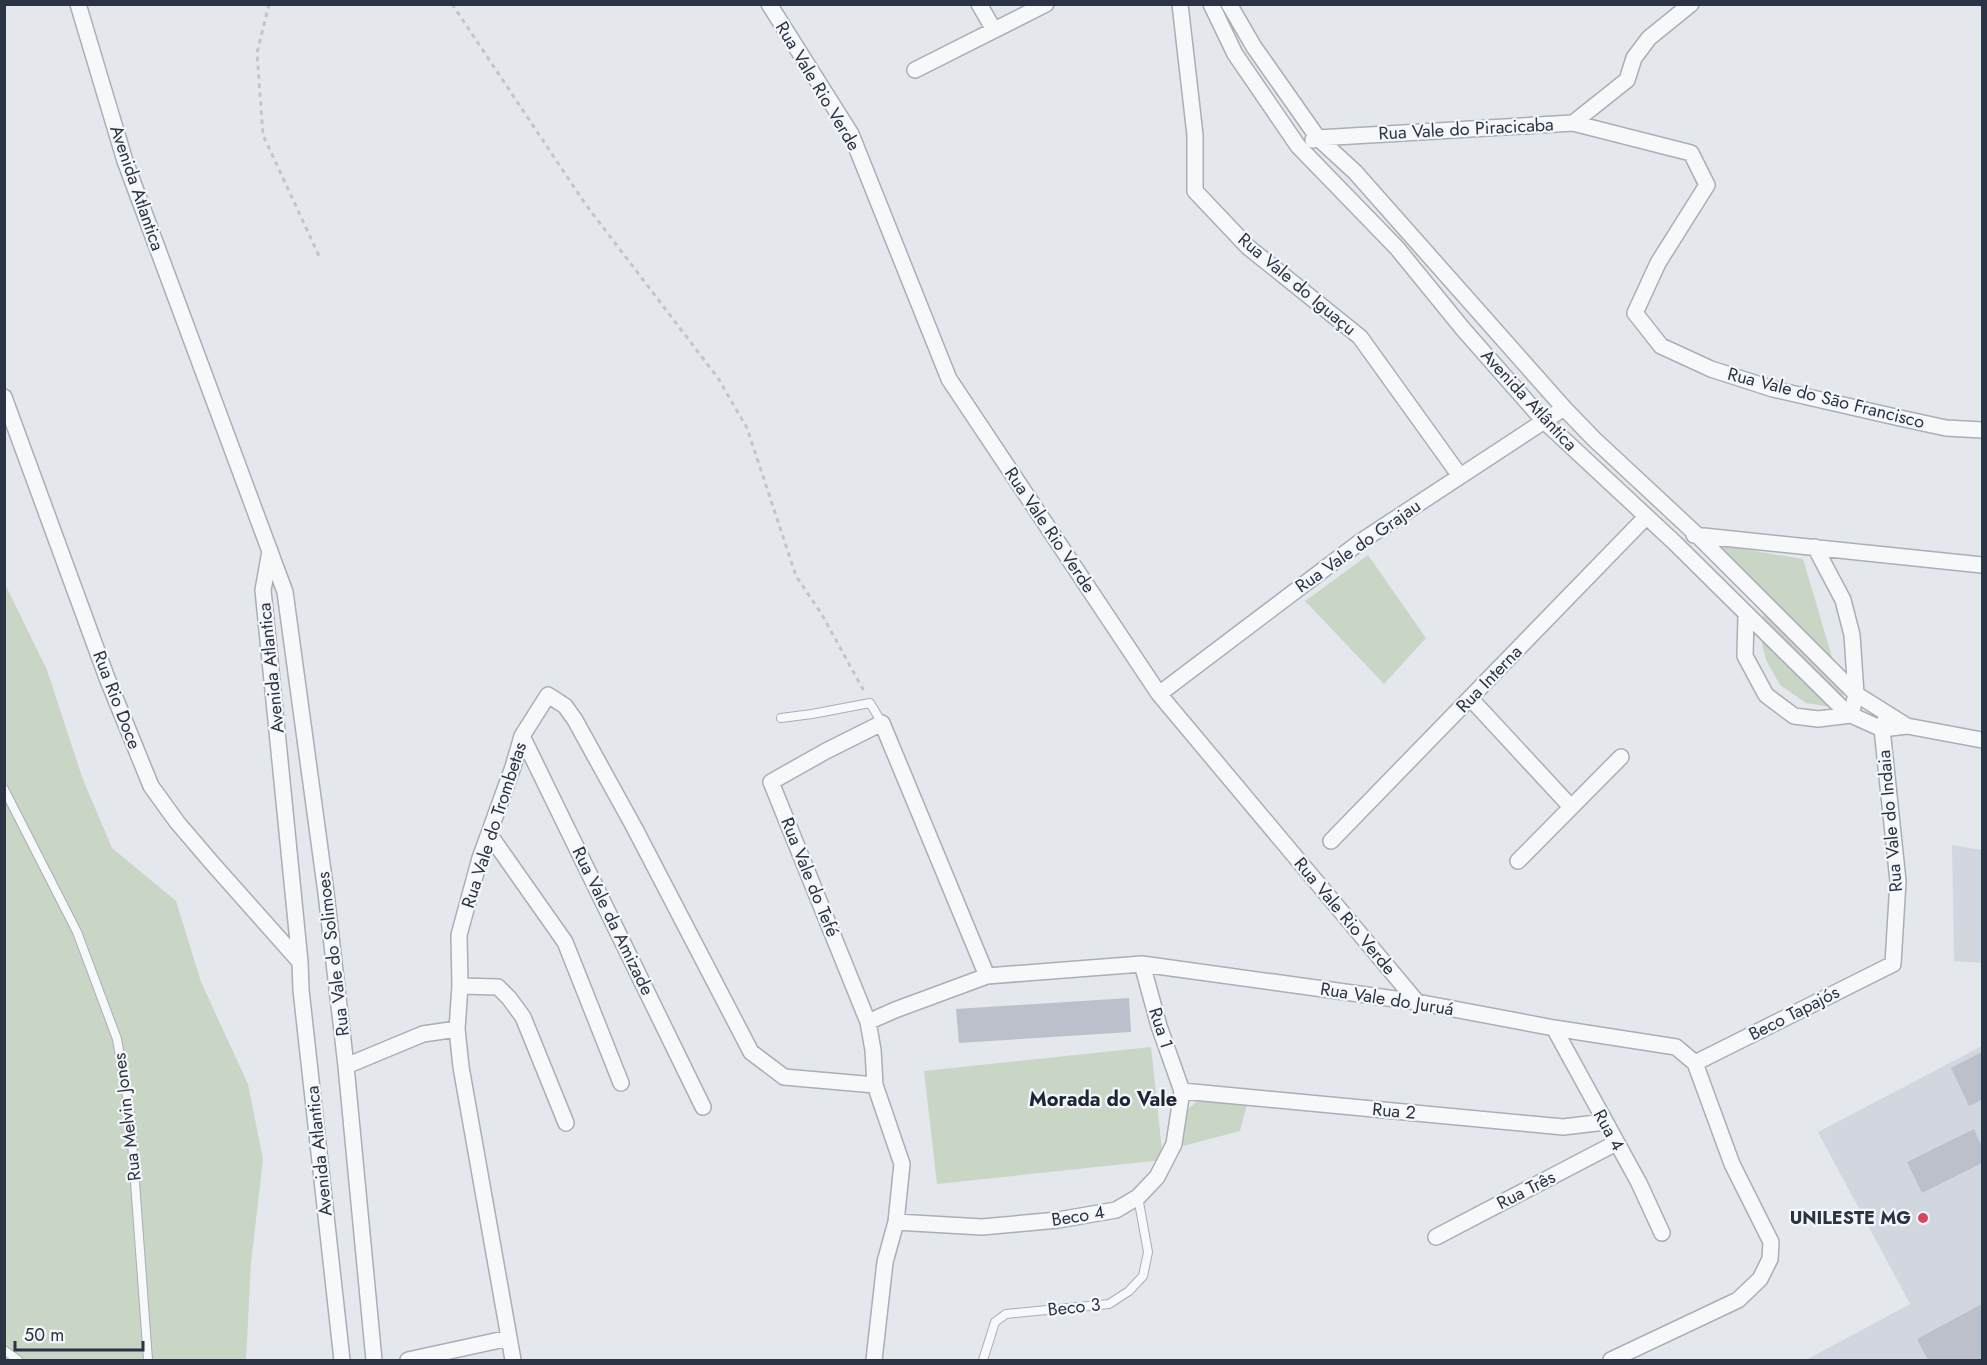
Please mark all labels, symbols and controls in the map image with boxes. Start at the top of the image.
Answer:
street label: Rua Vale Rio Verde [769,16,867,156]
street label: Rua Vale do Piracicaba [1378,111,1554,147]
street label: Avenida Atlantica [103,122,171,254]
street label: Rua Vale do Iguaçu [1232,227,1362,341]
street label: Avenida Atlântica [1475,343,1583,457]
street label: Rua Vale do São Francisco [1725,361,1927,435]
street label: Rua Vale Rio Verde [998,462,1102,598]
street label: Rua Vale do Grajau [1290,493,1426,599]
street label: Avenida Atlantica [251,601,291,735]
street label: Rua Interna [1450,639,1528,719]
street label: Rua Rio Doce [86,647,148,753]
street label: Rua Vale do Trombetas [455,739,533,911]
street label: Rua Vale do Indaia [1871,749,1909,893]
street label: Rua Vale do Tefé [774,813,846,941]
street label: Rua Vale da Amizade [566,842,660,1000]
street label: Rua Vale Rio Verde [1288,852,1402,980]
street label: Rua Vale do Solimoes [310,870,356,1038]
street label: Rua Vale do Juruá [1318,976,1456,1022]
street label: Beco Tapajós [1744,979,1844,1047]
street label: Rua 1 [1142,1004,1180,1052]
street label: Rua Melvin Jones [106,1051,148,1183]
street label: Avenida Atlantica [299,1084,339,1218]
district label: Morada do Vale [1029,1085,1177,1114]
street label: Rua 2 [1371,1096,1417,1126]
street label: Rua 4 [1587,1104,1631,1156]
street label: Rua Três [1492,1164,1560,1216]
street label: Beco 4 [1049,1199,1107,1233]
place label: UNILESTE MG [1790,1205,1911,1231]
marker: UNILESTE MG [1916,1211,1930,1225]
street label: Beco 3 [1046,1291,1102,1323]
scale bar [15,1314,142,1352]
text: 50 m [24,1322,64,1348]

